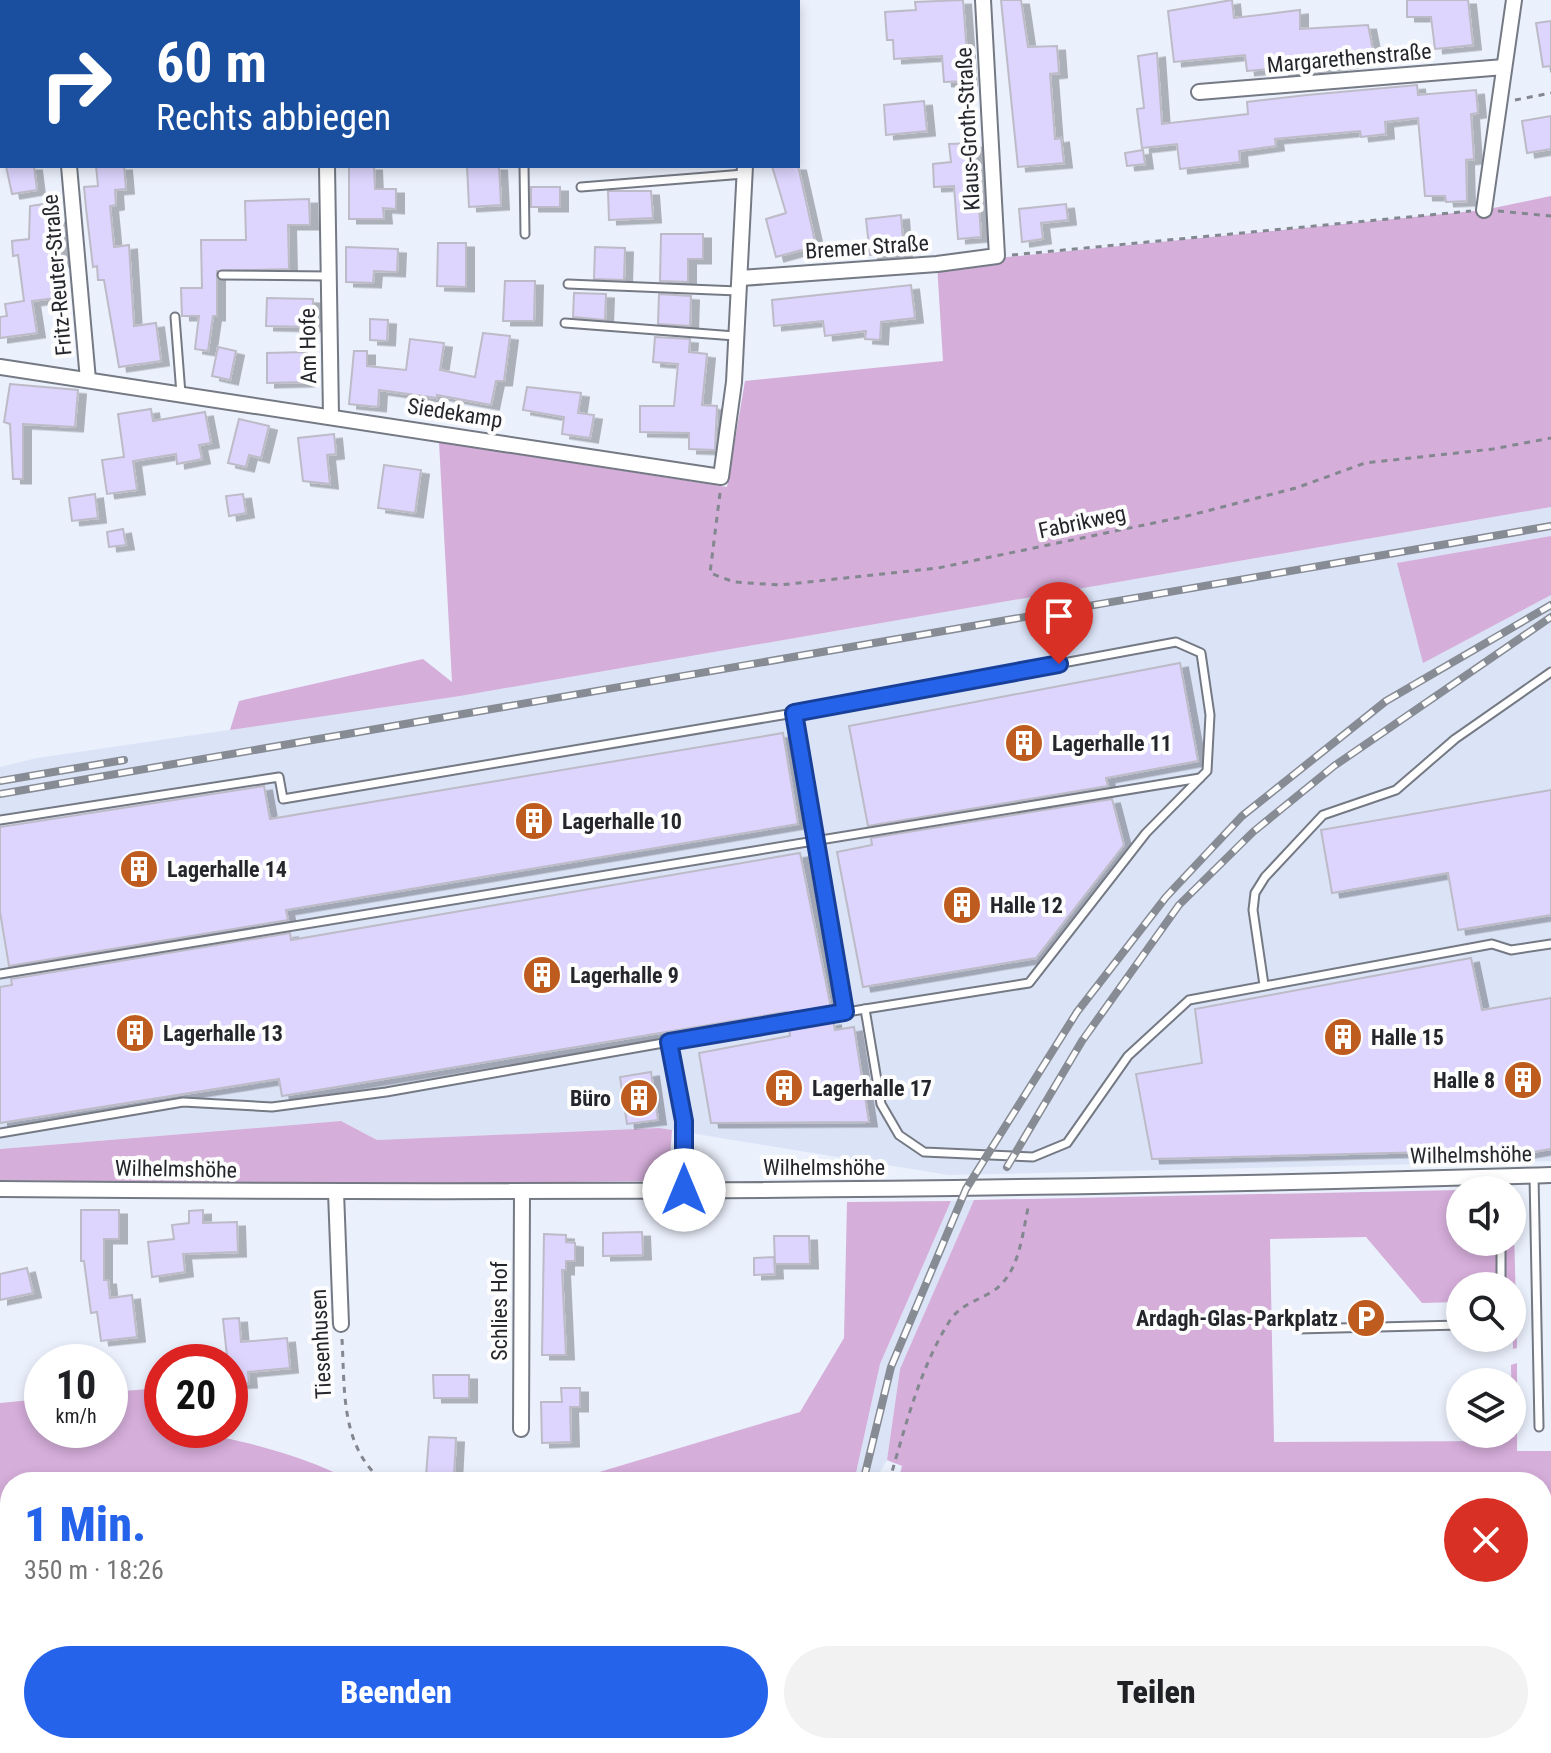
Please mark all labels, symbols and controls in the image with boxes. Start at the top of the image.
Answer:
text: 60 m [156,30,267,96]
icon: right [24,32,128,136]
street label: Margarethenstraße [1266,38,1432,78]
street label: Klaus-Groth-Straße [951,47,985,211]
text: Rechts abbiegen [156,97,391,139]
street label: Fritz-Reuter-Straße [37,193,77,357]
street label: Bremer Straße [804,230,930,264]
street label: Am Hofe [295,308,321,384]
street label: Siedekamp [406,393,504,433]
street label: Fabrikweg [1036,501,1128,543]
pin [1025,582,1093,664]
icon: arrive [1037,594,1081,638]
building icon: Lagerhalle 11 [1003,722,1045,764]
place label: Lagerhalle 11 [1052,731,1172,756]
building icon: Lagerhalle 10 [513,800,555,842]
place label: Lagerhalle 10 [562,809,682,834]
building icon: Lagerhalle 14 [118,848,160,890]
place label: Lagerhalle 14 [167,857,287,882]
building icon: Halle 12 [941,884,983,926]
place label: Halle 12 [990,893,1063,918]
building icon: Lagerhalle 9 [521,954,563,996]
place label: Lagerhalle 9 [570,963,679,988]
building icon: Lagerhalle 13 [114,1012,156,1054]
building icon: Halle 15 [1322,1016,1364,1058]
place label: Lagerhalle 13 [163,1021,283,1046]
place label: Halle 15 [1371,1025,1444,1050]
building icon: Halle 8 [1502,1059,1544,1101]
building icon: Lagerhalle 17 [763,1067,805,1109]
place label: Halle 8 [1433,1068,1495,1093]
place label: Lagerhalle 17 [812,1076,932,1101]
building icon: Büro [618,1077,660,1119]
place label: Büro [570,1086,611,1111]
street label: Wilhelmshöhe [1410,1141,1532,1169]
position arrow [642,1148,726,1232]
street label: Wilhelmshöhe [115,1155,237,1183]
street label: Wilhelmshöhe [763,1155,885,1180]
map controls [1446,1176,1526,1448]
button: sound [1446,1176,1526,1256]
street label: Schlies Hof [487,1261,512,1361]
button: search [1446,1272,1526,1352]
street label: Tiesenhusen [306,1288,336,1400]
parking icon: Ardagh-Glas-Parkplatz [1345,1297,1387,1339]
place label: Ardagh-Glas-Parkplatz [1136,1306,1338,1331]
speed limit sign: 20 [144,1344,248,1448]
text: 10 [56,1362,96,1409]
button: layers [1446,1368,1526,1448]
text: km/h [55,1404,97,1428]
text: 1 Min. [24,1496,146,1553]
button: close [1444,1498,1528,1582]
text: 350 m · 18:26 [24,1555,164,1585]
button: Beenden [24,1646,768,1738]
button: Teilen [784,1646,1528,1738]

